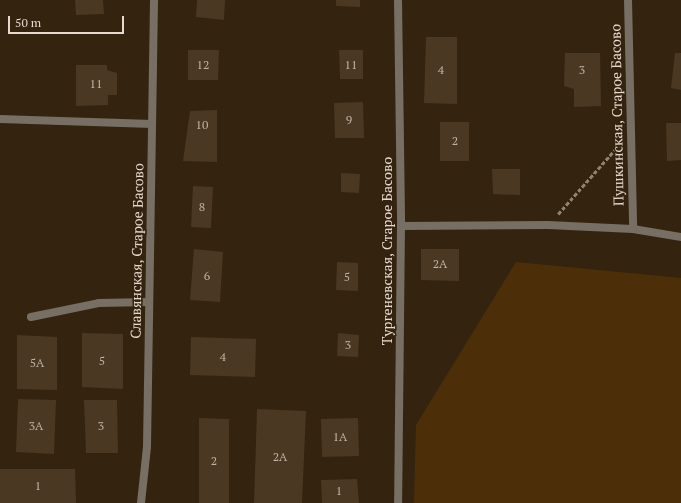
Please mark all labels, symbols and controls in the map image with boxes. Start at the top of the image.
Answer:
scale bar [10,8,126,34]
text: 50 m [15,15,41,30]
street label: Пушкинская, Старое Басово [607,23,627,207]
house number: 12 [197,58,209,72]
house number: 11 [345,58,357,72]
house number: 4 [438,63,444,77]
house number: 3 [579,63,585,77]
house number: 11 [90,77,102,91]
house number: 9 [346,113,352,127]
house number: 10 [196,118,208,132]
house number: 2 [452,134,458,148]
street label: Тургеневская, Старое Басово [379,156,395,346]
street label: Славянская, Старое Басово [127,163,147,339]
house number: 8 [199,200,205,214]
house number: 2А [433,257,447,271]
house number: 6 [204,269,210,283]
house number: 5 [344,270,350,284]
house number: 3 [345,338,351,352]
house number: 4 [220,350,226,364]
house number: 5 [99,354,105,368]
house number: 5А [30,356,44,370]
house number: 3А [29,419,43,433]
house number: 3 [98,419,104,433]
house number: 1А [333,430,347,444]
house number: 2А [273,450,287,464]
house number: 2 [211,454,217,468]
house number: 1 [35,479,41,493]
house number: 1 [336,484,342,498]

